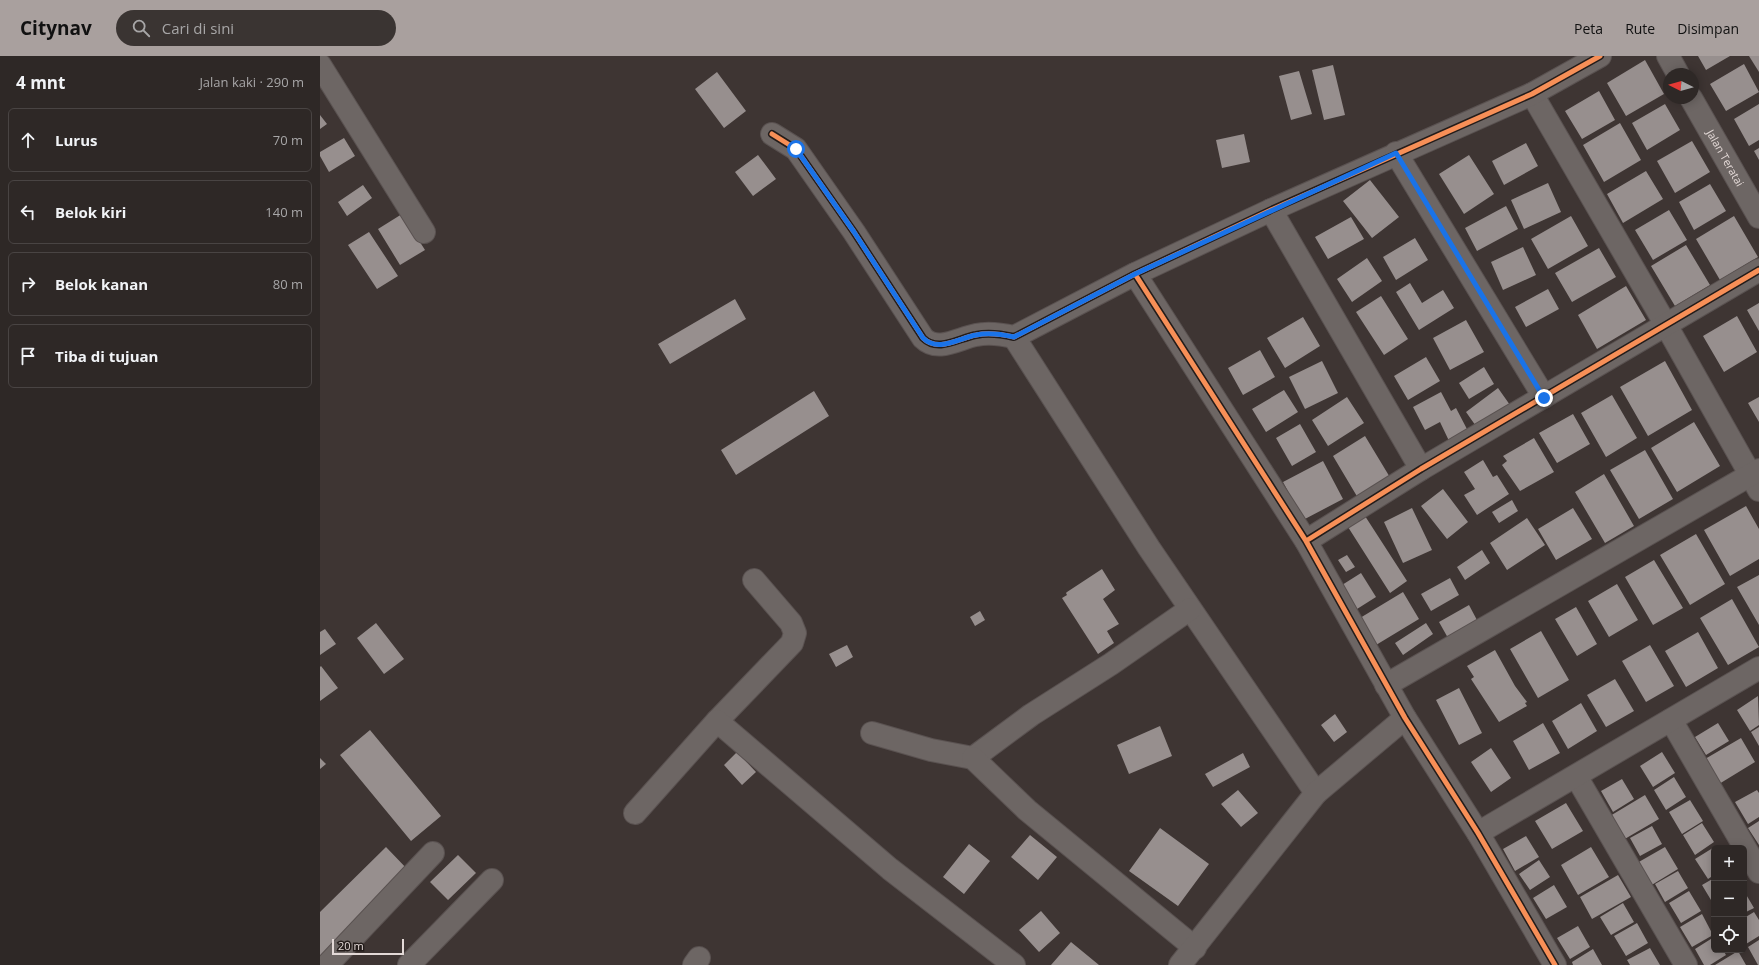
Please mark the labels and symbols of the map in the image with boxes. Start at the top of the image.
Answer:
north arrow [1663,68,1699,104]
street label: Jalan Teratai [1703,126,1748,189]
route start [787,140,805,158]
route end [1535,389,1553,407]
scale bar [332,937,404,956]

